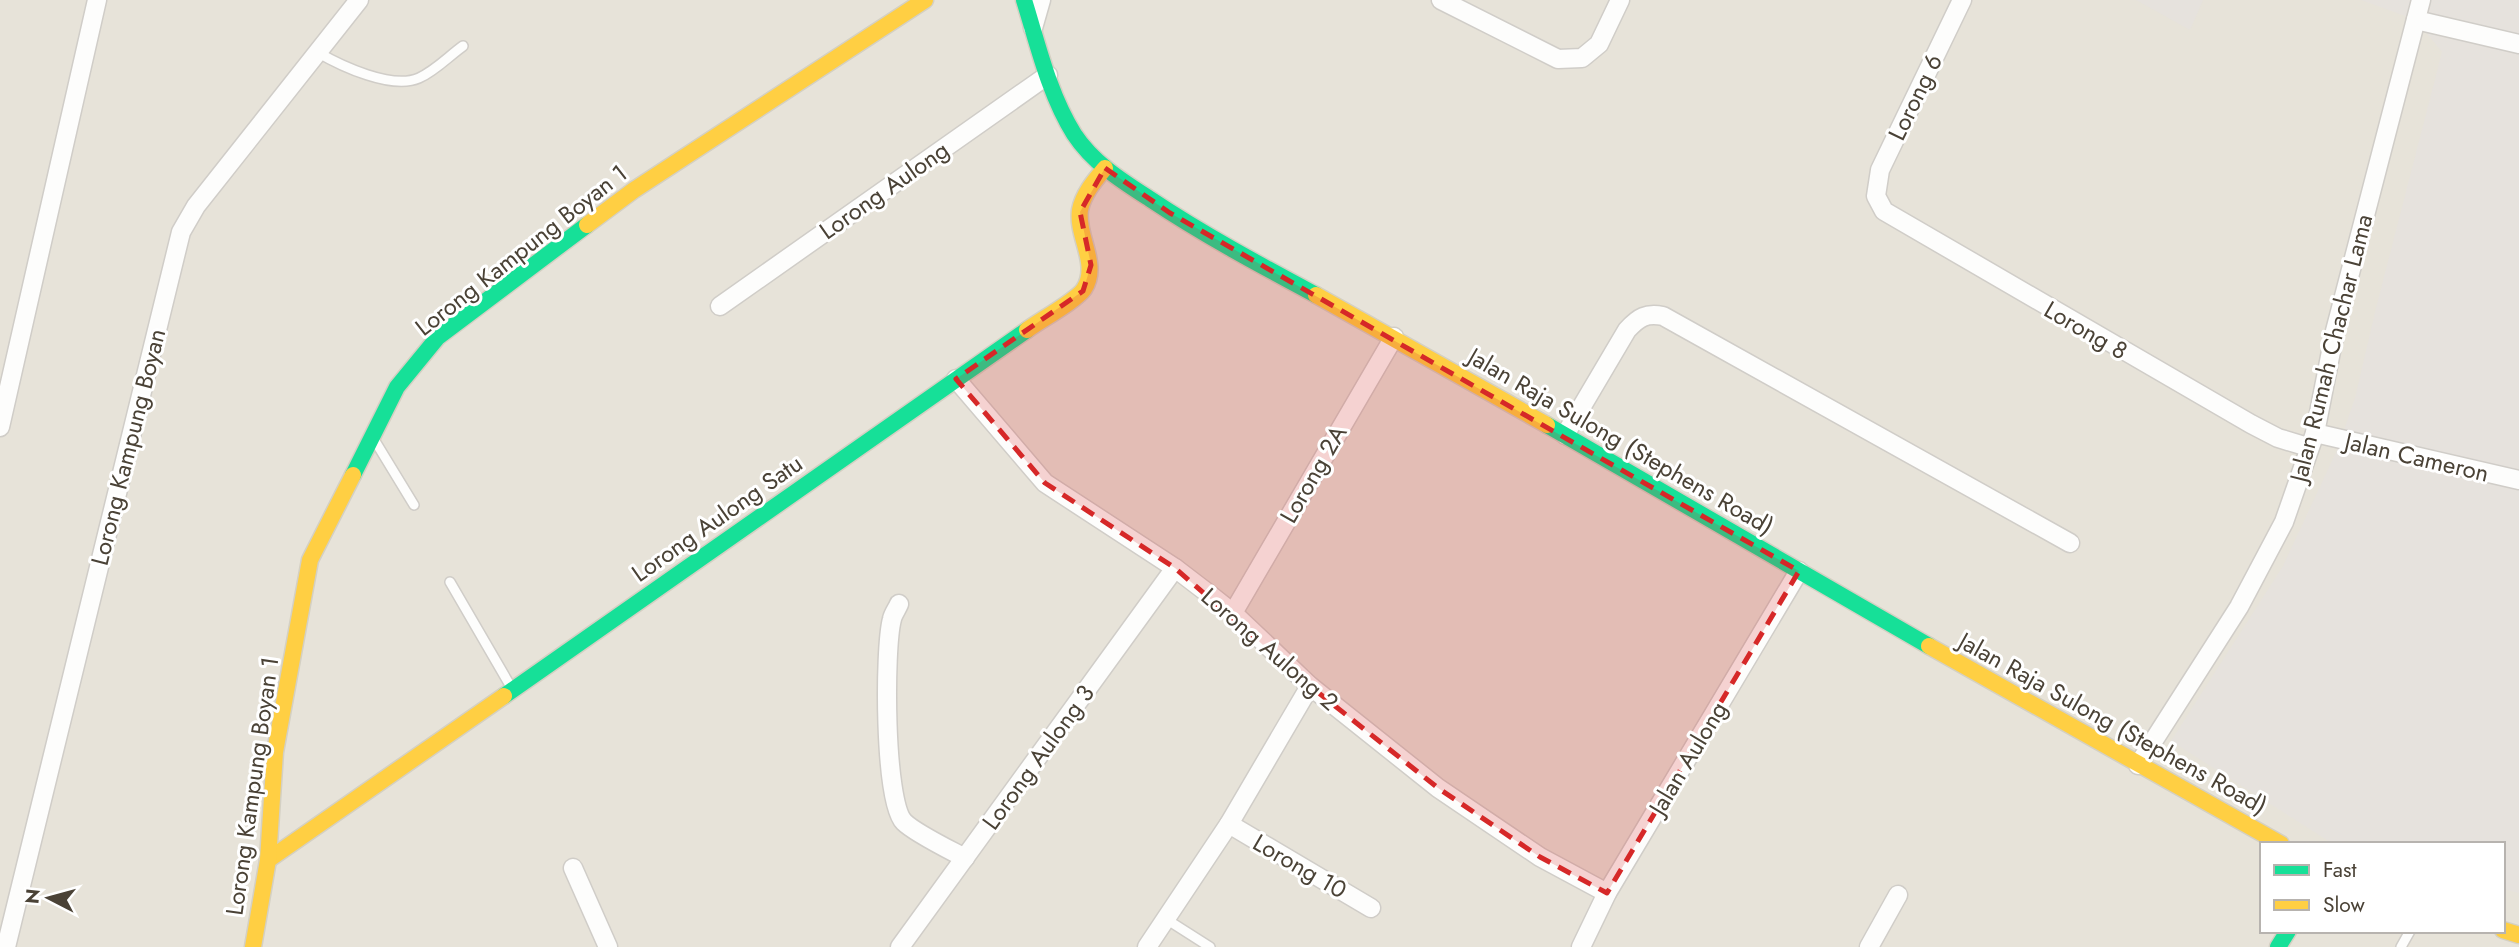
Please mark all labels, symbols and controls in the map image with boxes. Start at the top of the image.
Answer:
street label: Lorong 6 [1879,48,1951,146]
street label: Lorong Aulong [812,132,956,248]
street label: Lorong Kampung Boyan 1 [407,156,635,344]
street label: Jalan Rumah Chachar Lama [2280,211,2381,488]
street label: Lorong 8 [2038,292,2134,368]
street label: Lorong Kampung Boyan [82,325,174,569]
street label: Jalan Raja Sulong (Stephens Road) [1459,337,1780,543]
street label: Lorong 2A [1271,418,1355,529]
street label: Jalan Cameron [2339,423,2492,491]
street label: Lorong Aulong Satu [624,446,810,590]
street label: Lorong Aulong 2 [1194,579,1346,719]
street label: Jalan Raja Sulong (Stephens Road) [1950,622,2274,823]
street label: Lorong Kampung Boyan 1 [217,654,287,918]
street label: Lorong Aulong 3 [973,677,1103,837]
street label: Jalan Aulong [1639,695,1736,824]
street label: Lorong 10 [1246,825,1354,907]
legend [2260,842,2505,933]
text: Fast [2323,855,2356,885]
north arrow [14,863,84,933]
text: N [18,887,47,905]
text: Slow [2323,890,2365,920]

